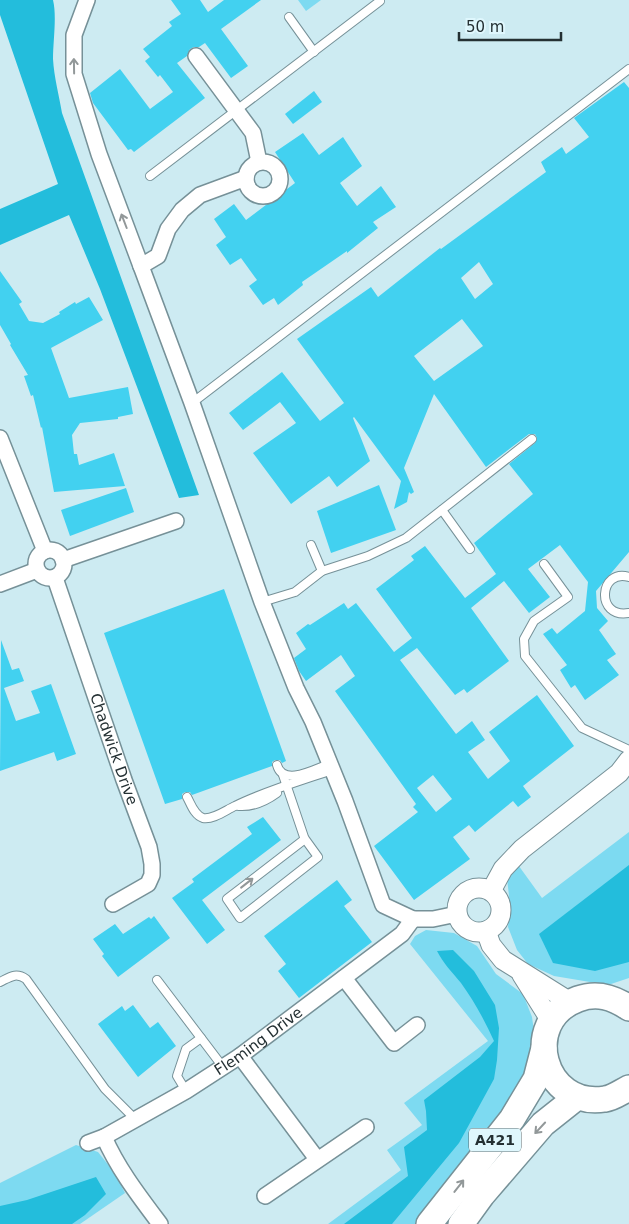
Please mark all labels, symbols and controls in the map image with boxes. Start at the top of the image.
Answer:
scale bar [459,10,562,42]
text: 50 m [466,18,504,36]
one-way arrow [69,59,79,75]
one-way arrow [119,213,128,229]
street label: Chadwick Drive [86,691,142,808]
one-way arrow [240,878,253,889]
street label: Fleming Drive [211,1003,306,1079]
one-way arrow [534,1121,546,1134]
road number: A421 [469,1128,521,1152]
one-way arrow [454,1180,465,1193]

